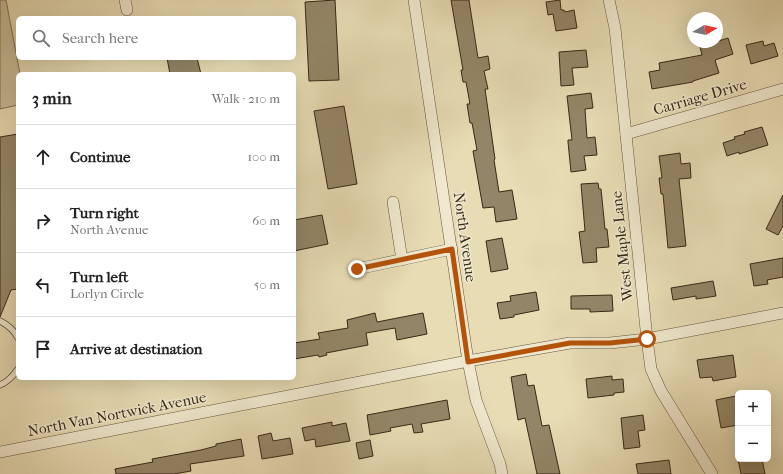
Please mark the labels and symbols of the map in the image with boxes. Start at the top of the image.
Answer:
north arrow [687,12,723,48]
street label: Carriage Drive [651,75,749,119]
street label: West Maple Lane [607,189,637,303]
street label: North Avenue [450,191,480,284]
route end [348,260,366,278]
route start [638,330,656,348]
street label: North Van Nortwick Avenue [26,388,208,440]

